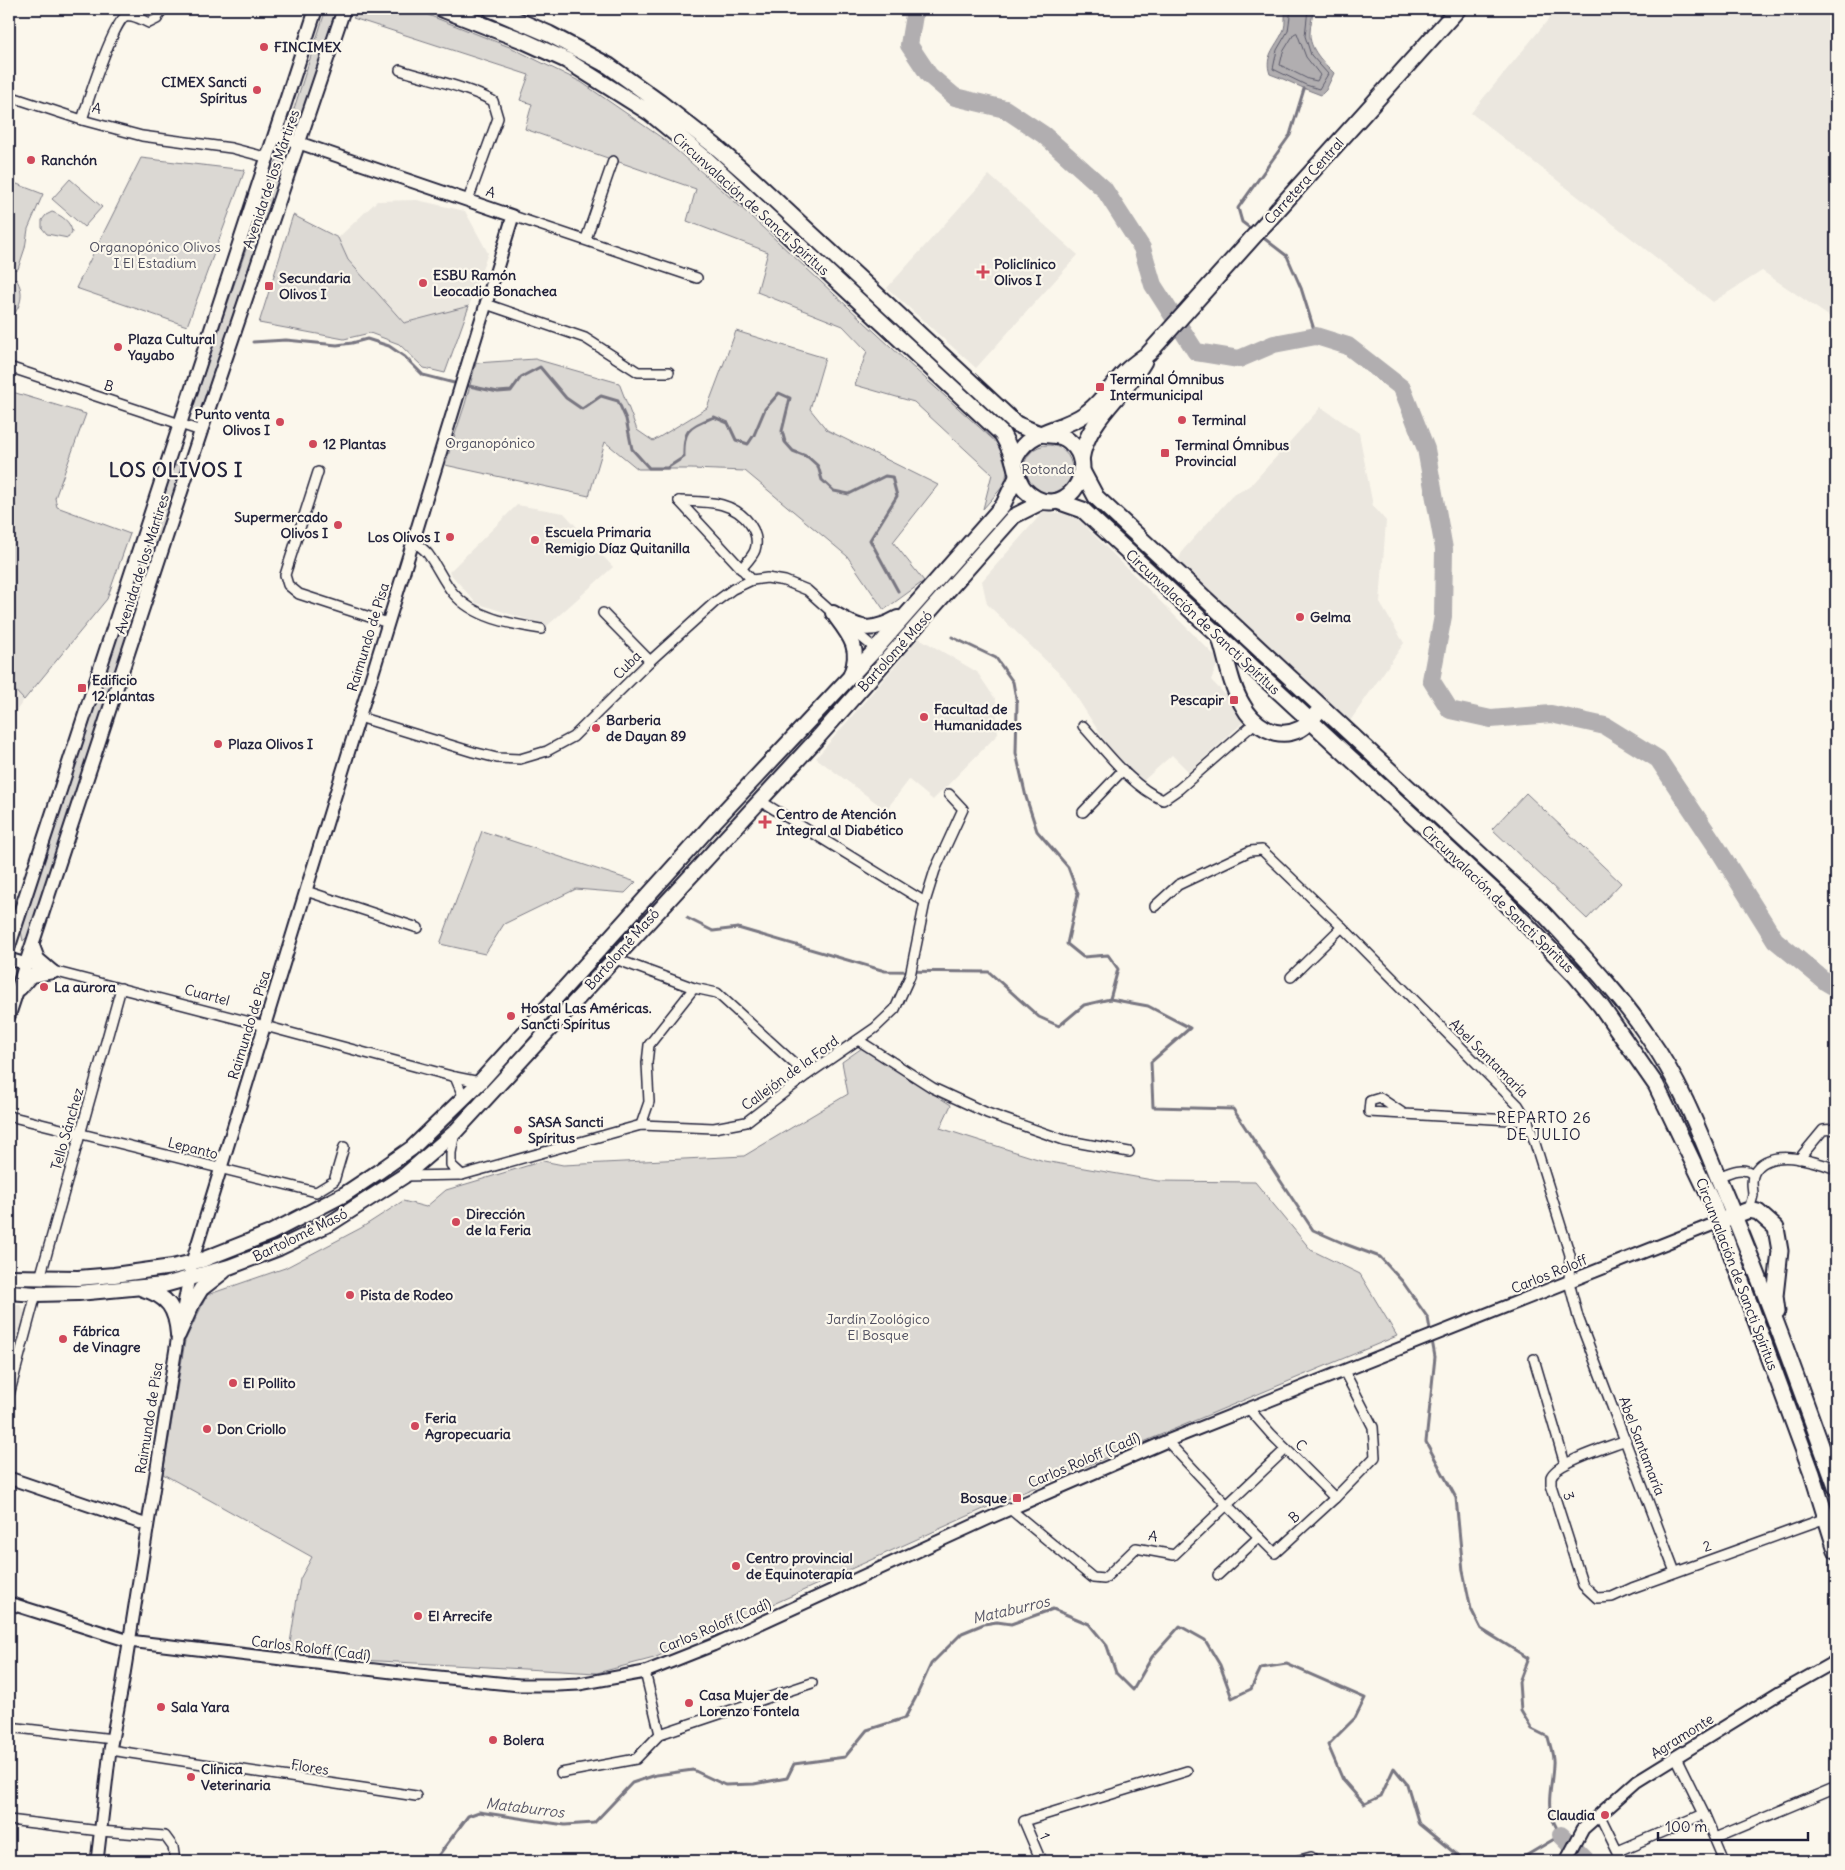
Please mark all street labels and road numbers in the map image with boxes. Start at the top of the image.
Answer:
street label: A [90,98,104,118]
street label: Avenida de los Mártires [239,107,303,251]
street label: Circunvalación de Sancti Spíritus [669,129,833,279]
street label: Carretera Central [1260,134,1348,228]
street label: A [484,182,498,202]
street label: B [102,376,116,396]
street label: Avenida de los Mártires [111,492,173,636]
street label: Circunvalación de Sancti Spíritus [1122,546,1284,698]
street label: Raimundo de Pisa [343,580,393,694]
street label: Bartolomé Masó [854,607,936,695]
street label: Cuba [609,647,645,683]
street label: Circunvalación de Sancti Spíritus [1418,821,1578,977]
street label: Bartolomé Masó [581,905,663,993]
street label: Raimundo de Pisa [224,968,274,1082]
street label: Cuartel [182,980,232,1010]
street label: Abel Santamaría [1446,1015,1532,1101]
street label: Callejón de la Ford [738,1032,842,1114]
street label: Tello Sánchez [47,1086,87,1172]
street label: Lepanto [166,1133,220,1163]
street label: Circunvalación de Sancti Spíritus [1692,1175,1782,1373]
street label: Bartolomé Masó [250,1204,350,1266]
street label: Carlos Roloff [1508,1250,1590,1297]
street label: Raimundo de Pisa [131,1361,167,1475]
street label: Abel Santamaría [1615,1394,1669,1498]
street label: Carlos Roloff (Cadí) [1025,1428,1143,1492]
street label: C [1291,1435,1311,1455]
street label: 3 [1559,1489,1579,1503]
street label: B [1285,1507,1303,1527]
street label: A [1147,1526,1159,1546]
street label: 2 [1700,1536,1714,1556]
street label: Carlos Roloff (Cadí) [656,1594,774,1658]
street label: Carlos Roloff (Cadí) [250,1632,372,1664]
street label: Agramonte [1647,1710,1717,1762]
street label: Flores [290,1755,330,1779]
street label: 1 [1036,1830,1054,1842]

